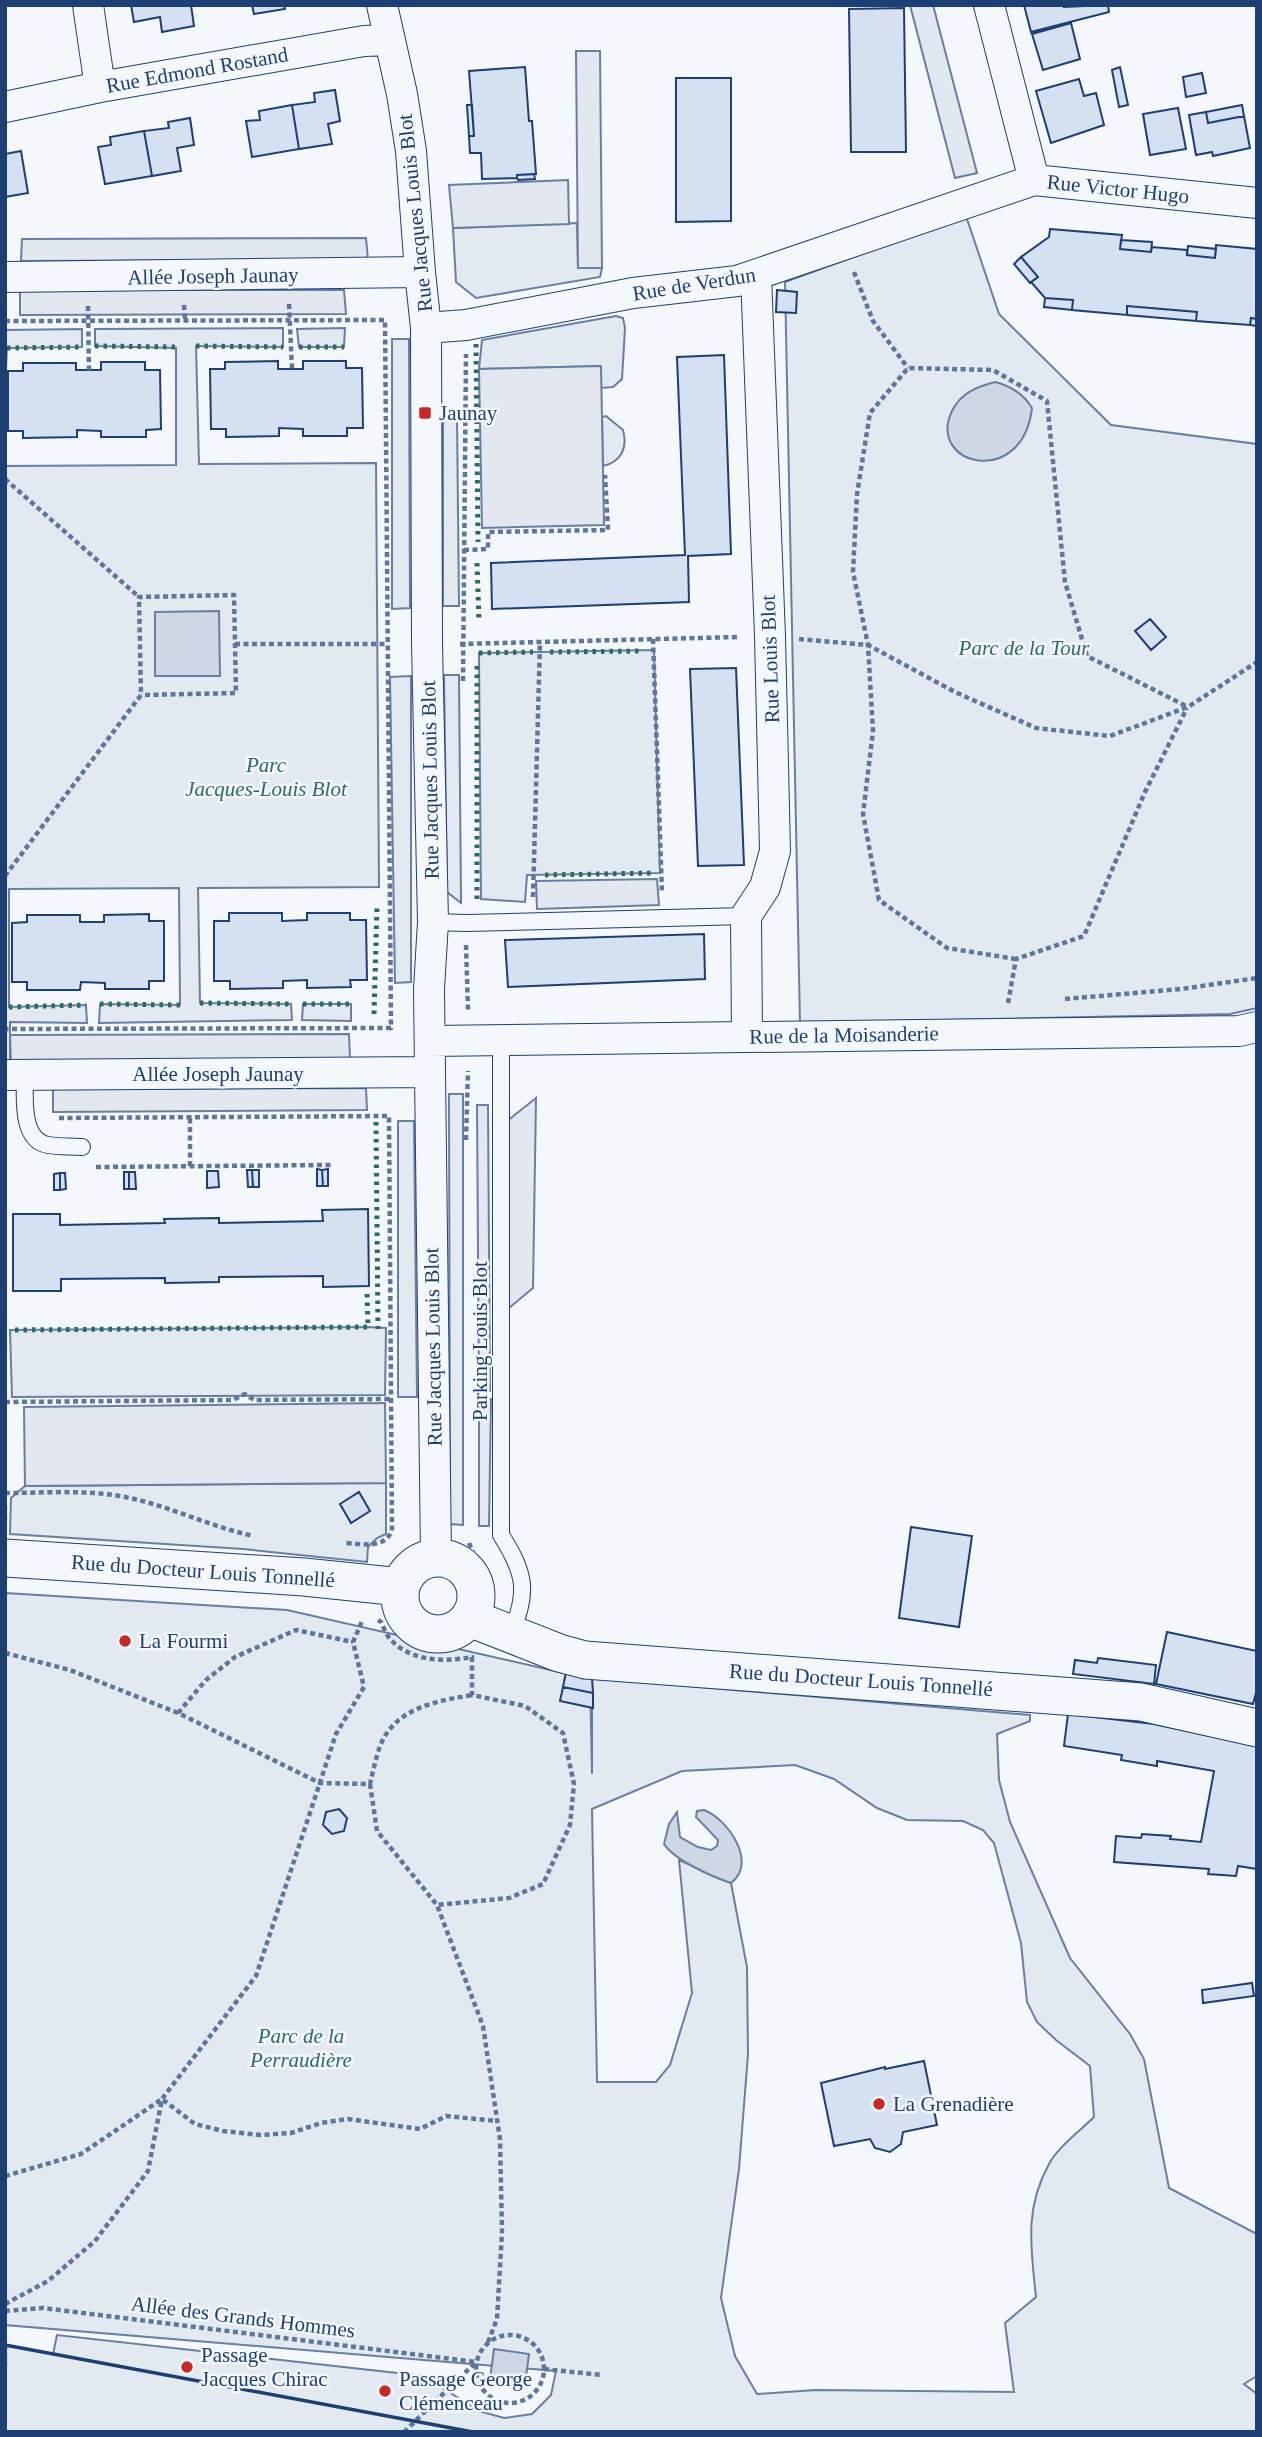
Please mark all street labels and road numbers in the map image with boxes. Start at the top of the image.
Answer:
street label: Rue Edmond Rostand [104,42,290,98]
street label: Rue Jacques Louis Blot [393,113,437,313]
street label: Rue Victor Hugo [1046,170,1190,208]
street label: Allée Joseph Jaunay [127,262,299,289]
street label: Rue de Verdun [631,262,758,306]
street label: Rue Louis Blot [756,594,784,724]
street label: Rue Jacques Louis Blot [416,680,444,880]
street label: Rue de la Moisanderie [749,1021,939,1049]
street label: Allée Joseph Jaunay [132,1062,304,1086]
street label: Rue Jacques Louis Blot [419,1247,447,1447]
street label: Parking Louis Blot [468,1261,492,1421]
street label: Rue du Docteur Louis Tonnellé [70,1550,336,1592]
street label: Rue du Docteur Louis Tonnellé [728,1659,994,1701]
street label: Allée des Grands Hommes [130,2291,356,2343]

